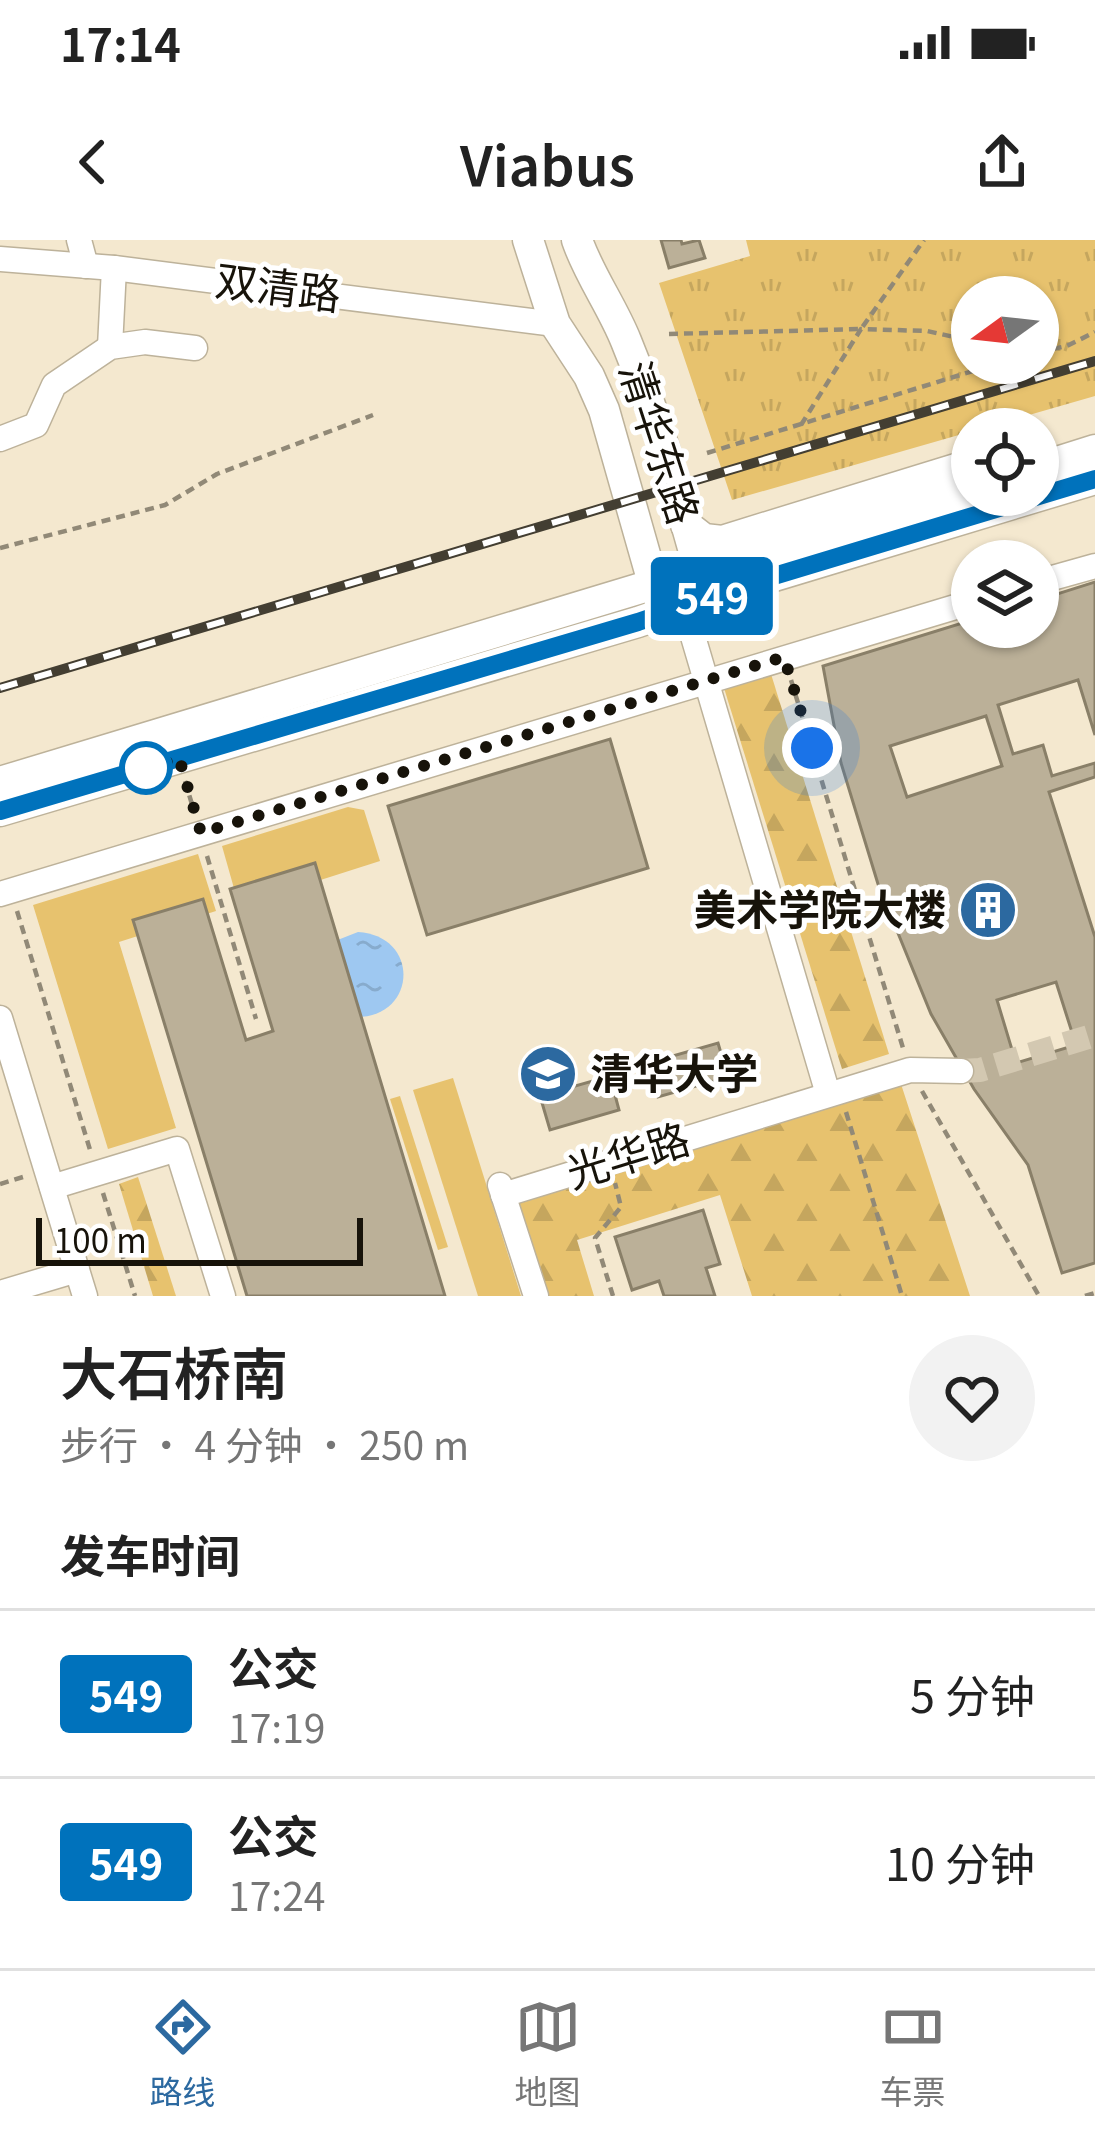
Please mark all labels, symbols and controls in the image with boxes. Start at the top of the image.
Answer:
text: 17:14 [60,10,181,75]
text: Viabus [460,123,635,202]
icon: back [60,129,126,195]
icon: share [969,129,1035,195]
street label: 双清路 [212,247,345,322]
north arrow [951,276,1059,384]
map controls [951,276,1059,648]
street label: 清华东路 [607,353,717,531]
button: locate [951,408,1059,516]
button: layers [951,540,1059,648]
line badge: 549 [643,557,781,635]
text: 549 [675,565,749,626]
your location [782,718,842,778]
unlabelled marker [121,743,171,793]
place label: 美术学院大楼 [694,876,946,937]
building icon: 美术学院大楼 [957,879,1019,941]
place label: 清华大学 [590,1040,758,1101]
school or university icon: 清华大学 [517,1043,579,1105]
street label: 光华路 [558,1105,696,1200]
scale bar [36,1212,363,1265]
text: 100 m [54,1215,147,1263]
text: 大石桥南 [60,1329,288,1411]
button: heart [909,1335,1035,1461]
text: 步行 · 4 分钟 · 250 m [60,1415,469,1471]
text: 发车时间 [60,1521,240,1586]
text: 公交 [228,1633,318,1698]
text: 5 分钟 [910,1661,1035,1726]
text: 549 [89,1663,163,1724]
text: 17:19 [228,1698,325,1754]
text: 公交 [228,1801,318,1866]
text: 10 分钟 [885,1829,1035,1894]
text: 549 [89,1831,163,1892]
text: 17:24 [228,1866,325,1922]
tab: 路线 [150,1994,216,2114]
tab: 地图 [515,1994,581,2114]
tab: 车票 [880,1994,946,2114]

